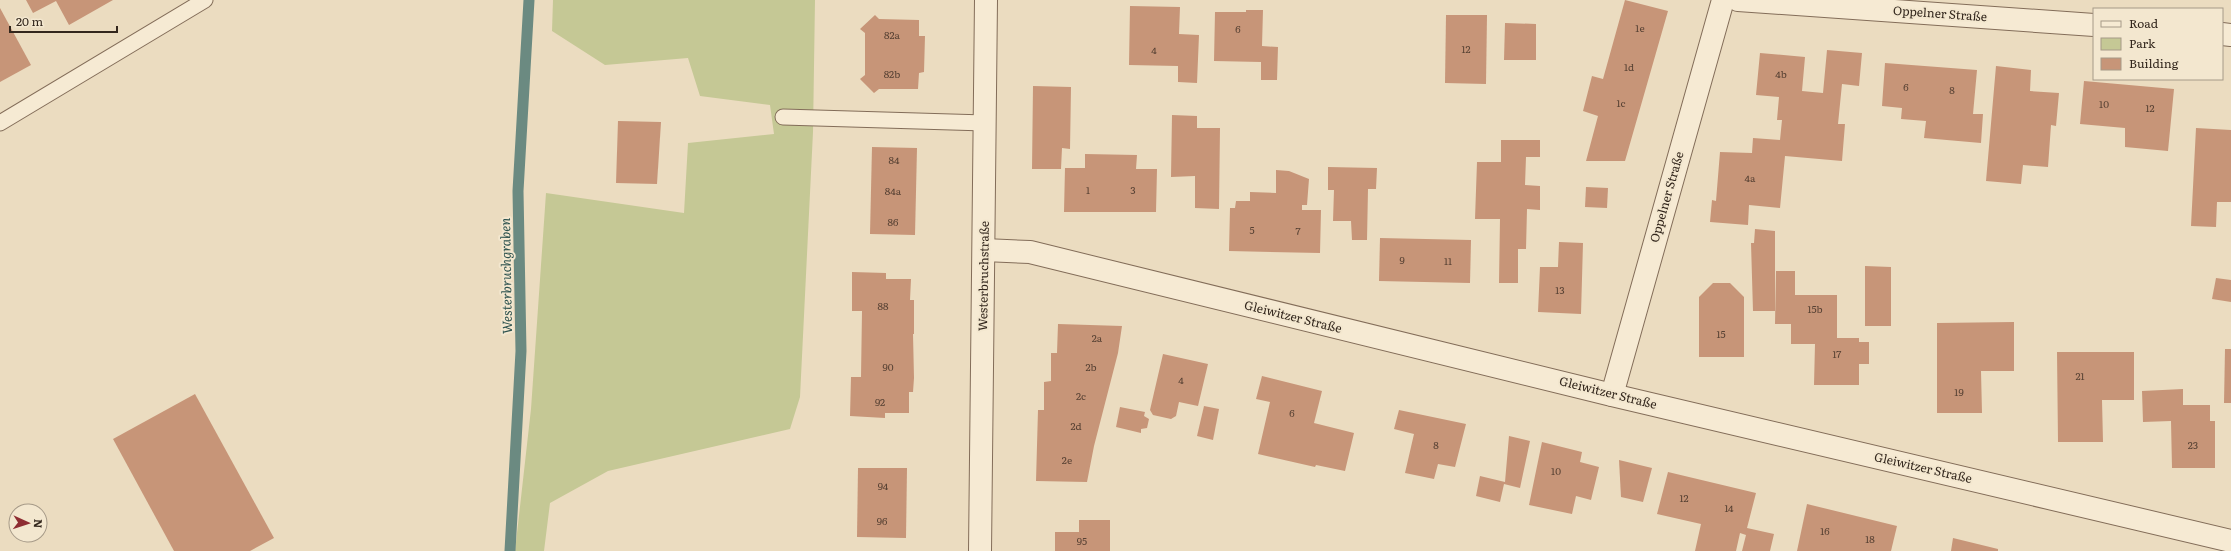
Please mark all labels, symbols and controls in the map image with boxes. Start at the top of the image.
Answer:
street label: Oppelner Straße [1893,1,1988,25]
scale bar [10,8,117,34]
legend [2093,8,2223,80]
text: 20 m [16,12,43,30]
text: Road [2129,14,2159,32]
house number: 1e [1635,20,1645,35]
house number: 6 [1235,21,1241,36]
house number: 82a [884,27,901,42]
text: Park [2129,34,2156,52]
house number: 12 [1461,41,1471,56]
house number: 4 [1151,42,1157,57]
text: Building [2129,54,2179,72]
house number: 1d [1624,59,1634,74]
house number: 82b [884,66,900,81]
house number: 4b [1775,66,1787,81]
house number: 6 [1903,79,1909,94]
house number: 8 [1949,82,1955,97]
house number: 1c [1616,95,1626,110]
house number: 10 [2099,96,2109,111]
house number: 12 [2145,100,2155,115]
street label: Oppelner Straße [1644,149,1688,244]
house number: 84 [888,152,900,167]
house number: 4a [1745,170,1756,185]
house number: 1 [1086,182,1090,197]
house number: 3 [1130,182,1136,197]
house number: 84a [885,183,902,198]
house number: 86 [888,214,899,229]
water label: Westerbruchgraben [495,217,516,334]
street label: Westerbruchstraße [973,221,993,331]
house number: 5 [1249,222,1255,237]
house number: 7 [1295,223,1301,238]
house number: 9 [1399,252,1405,267]
house number: 11 [1444,253,1452,268]
house number: 13 [1555,282,1565,297]
street label: Gleiwitzer Straße [1243,295,1344,337]
house number: 88 [877,298,889,313]
house number: 15b [1807,301,1823,316]
house number: 15 [1716,326,1726,341]
house number: 2a [1092,330,1103,345]
house number: 17 [1833,346,1841,361]
house number: 90 [882,359,894,374]
house number: 2b [1085,359,1097,374]
house number: 21 [2075,368,2085,383]
street label: Gleiwitzer Straße [1558,371,1659,413]
house number: 4 [1178,372,1184,387]
house number: 19 [1954,384,1964,399]
house number: 2c [1076,388,1086,403]
house number: 92 [875,394,885,409]
house number: 6 [1289,405,1295,420]
house number: 2d [1070,418,1082,433]
house number: 8 [1433,437,1439,452]
house number: 23 [2188,437,2198,452]
street label: Gleiwitzer Straße [1873,447,1974,487]
house number: 2e [1062,452,1072,467]
house number: 10 [1551,463,1561,478]
house number: 94 [878,478,889,493]
house number: 12 [1679,490,1689,505]
house number: 14 [1724,500,1734,515]
north arrow [8,503,48,543]
house number: 96 [877,513,888,528]
text: N [31,519,47,529]
house number: 16 [1820,523,1830,538]
house number: 18 [1865,531,1875,546]
house number: 95 [1077,533,1087,548]

